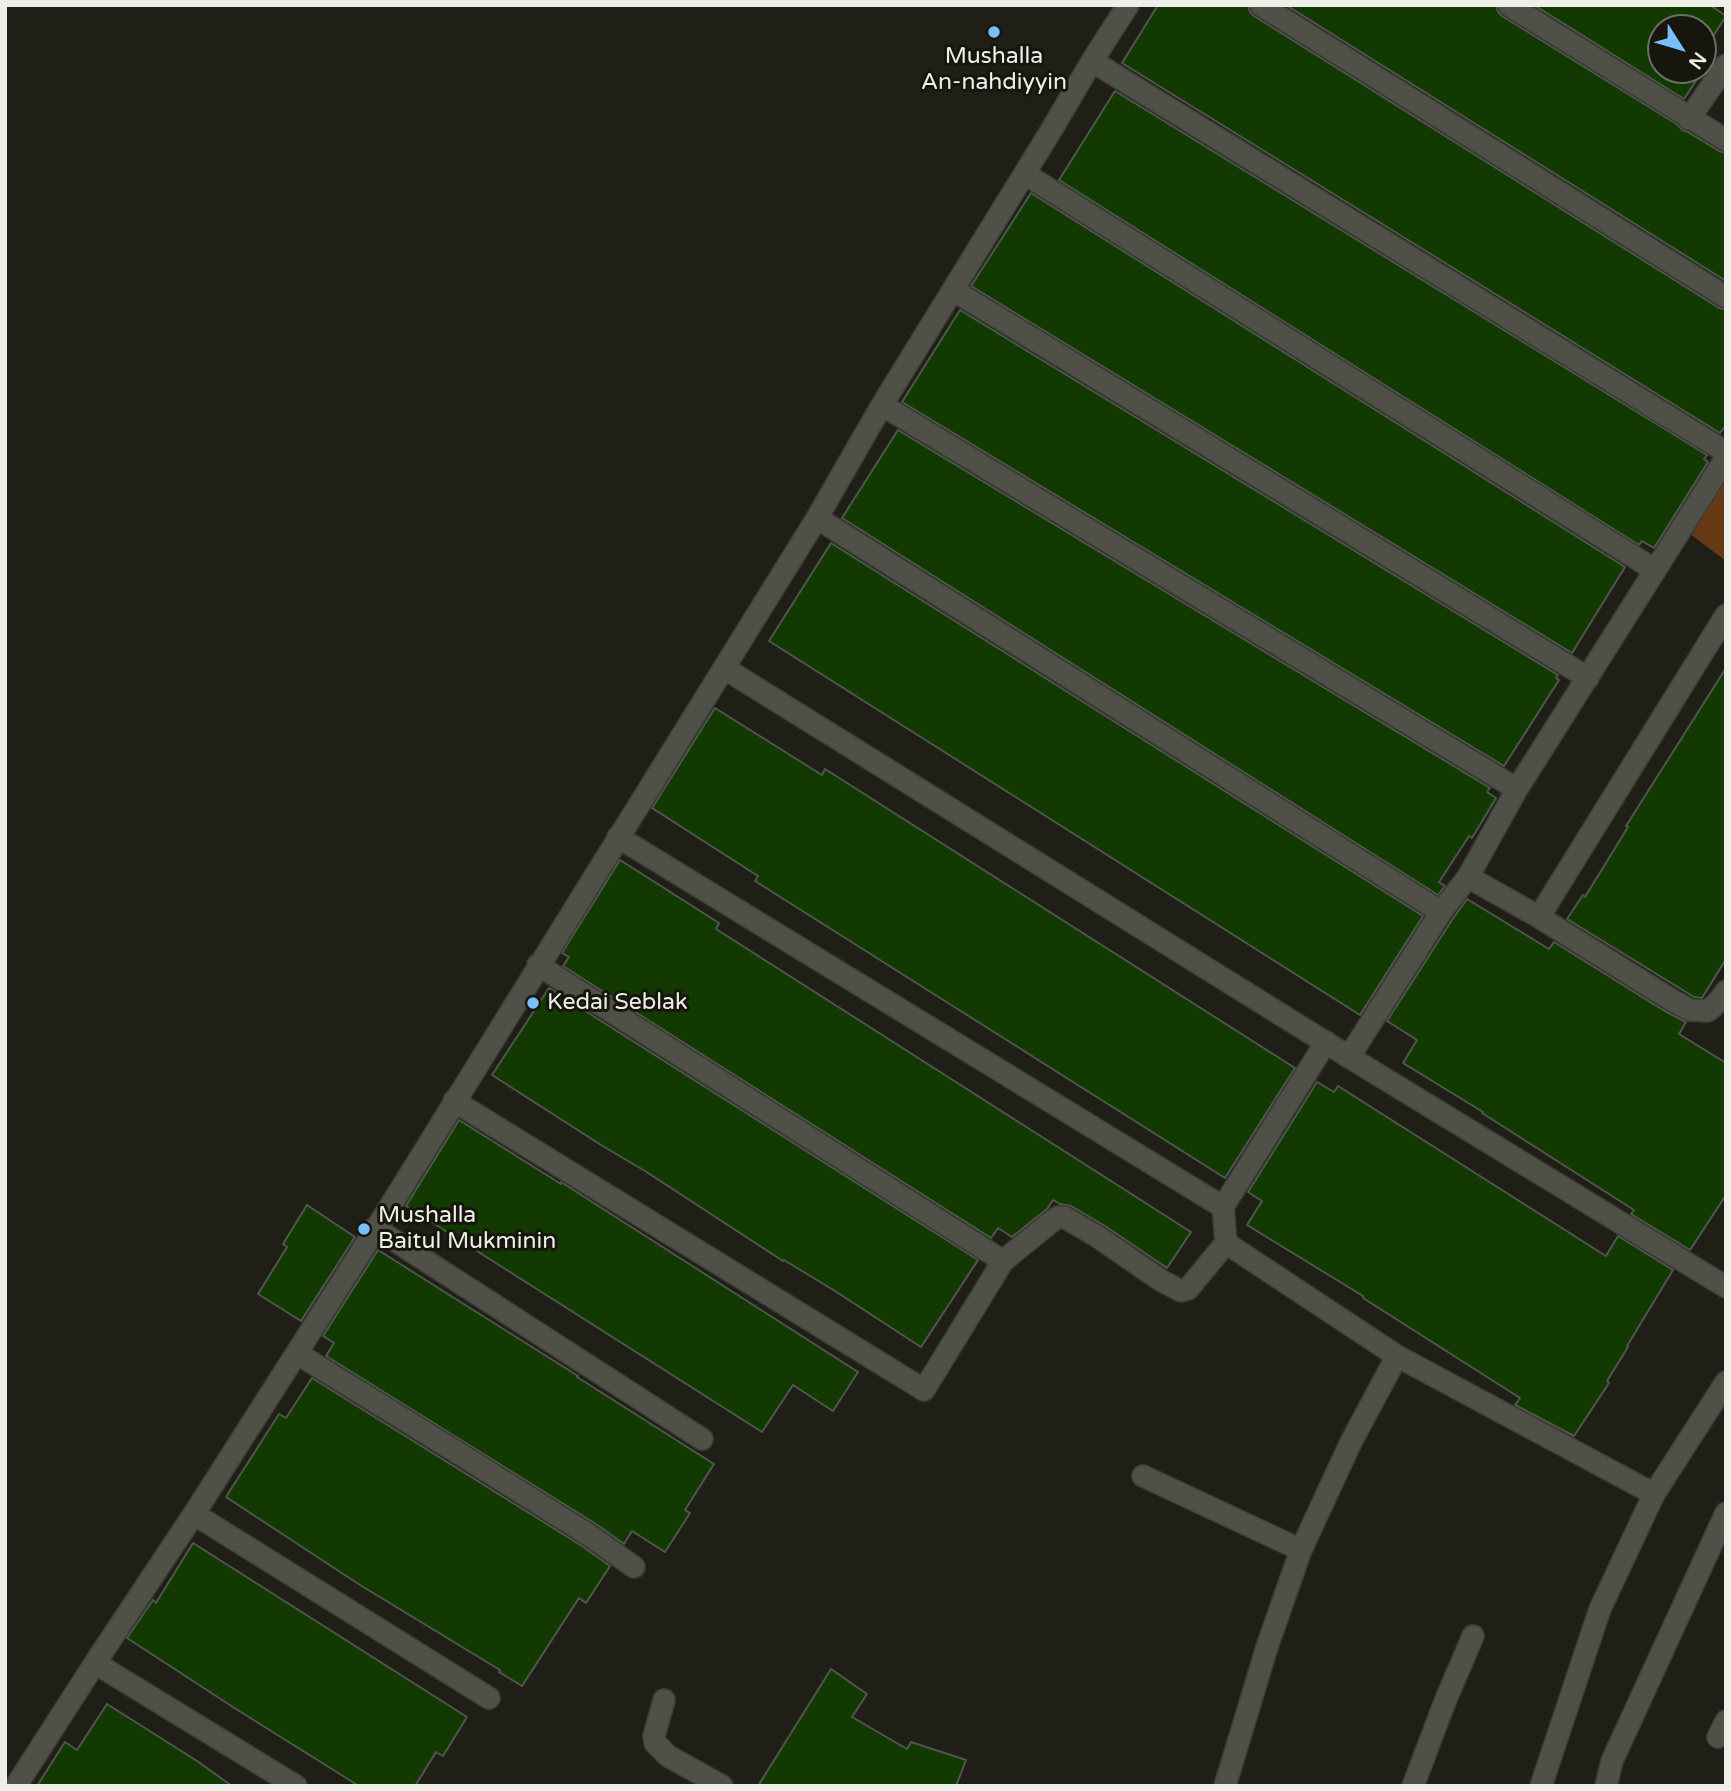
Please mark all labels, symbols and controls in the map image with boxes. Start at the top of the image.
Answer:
north arrow [1647,14,1717,84]
marker: Mushalla An-nahdiyyin [986,24,1002,40]
place label: Mushalla An-nahdiyyin [921,43,1067,97]
text: N [1684,48,1711,73]
place label: Kedai Seblak [547,989,687,1017]
marker: Kedai Seblak [525,995,541,1011]
place label: Mushalla Baitul Mukminin [378,1202,556,1256]
marker: Mushalla Baitul Mukminin [356,1221,372,1237]

